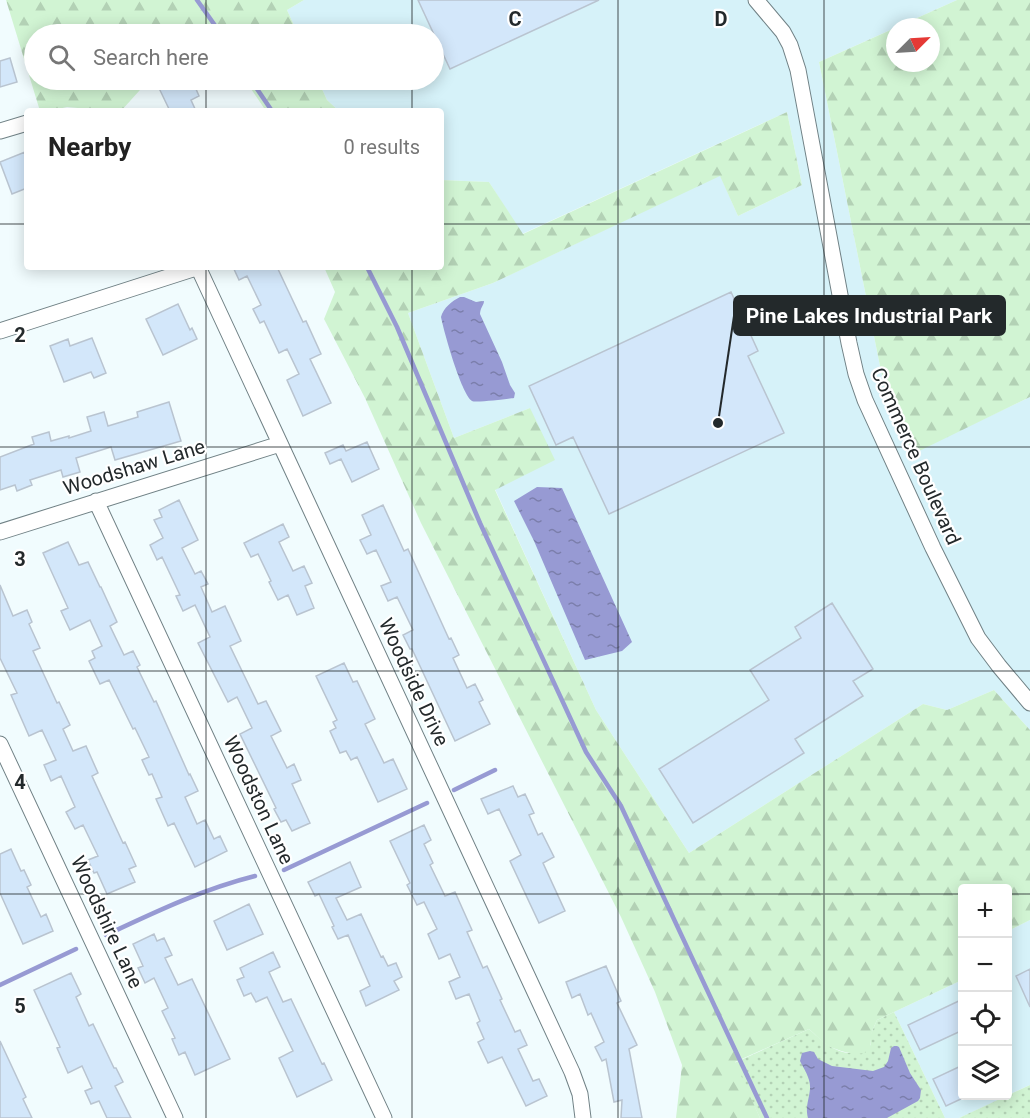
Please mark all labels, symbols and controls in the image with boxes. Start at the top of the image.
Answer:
text: C [508,7,522,31]
text: D [715,7,728,31]
north arrow [886,18,940,72]
search box [24,24,444,90]
icon: search [45,41,78,74]
text: Search here [93,45,209,70]
text: Nearby [48,132,131,162]
text: 0 results [344,135,420,159]
callout: Pine Lakes Industrial Park [734,296,1005,335]
text: Pine Lakes Industrial Park [746,304,993,328]
text: 2 [14,323,26,347]
street label: Commerce Boulevard [866,364,966,548]
street label: Woodshaw Lane [60,434,208,500]
text: 3 [14,547,26,571]
street label: Woodside Drive [374,614,454,750]
street label: Woodston Lane [219,732,299,868]
text: 4 [14,770,26,794]
street label: Woodshire Lane [66,852,148,992]
map controls [958,884,1012,1100]
button: + [958,884,1012,938]
button: − [958,938,1012,992]
button: locate [958,992,1012,1046]
text: 5 [14,994,26,1018]
button: layers [958,1046,1012,1100]

